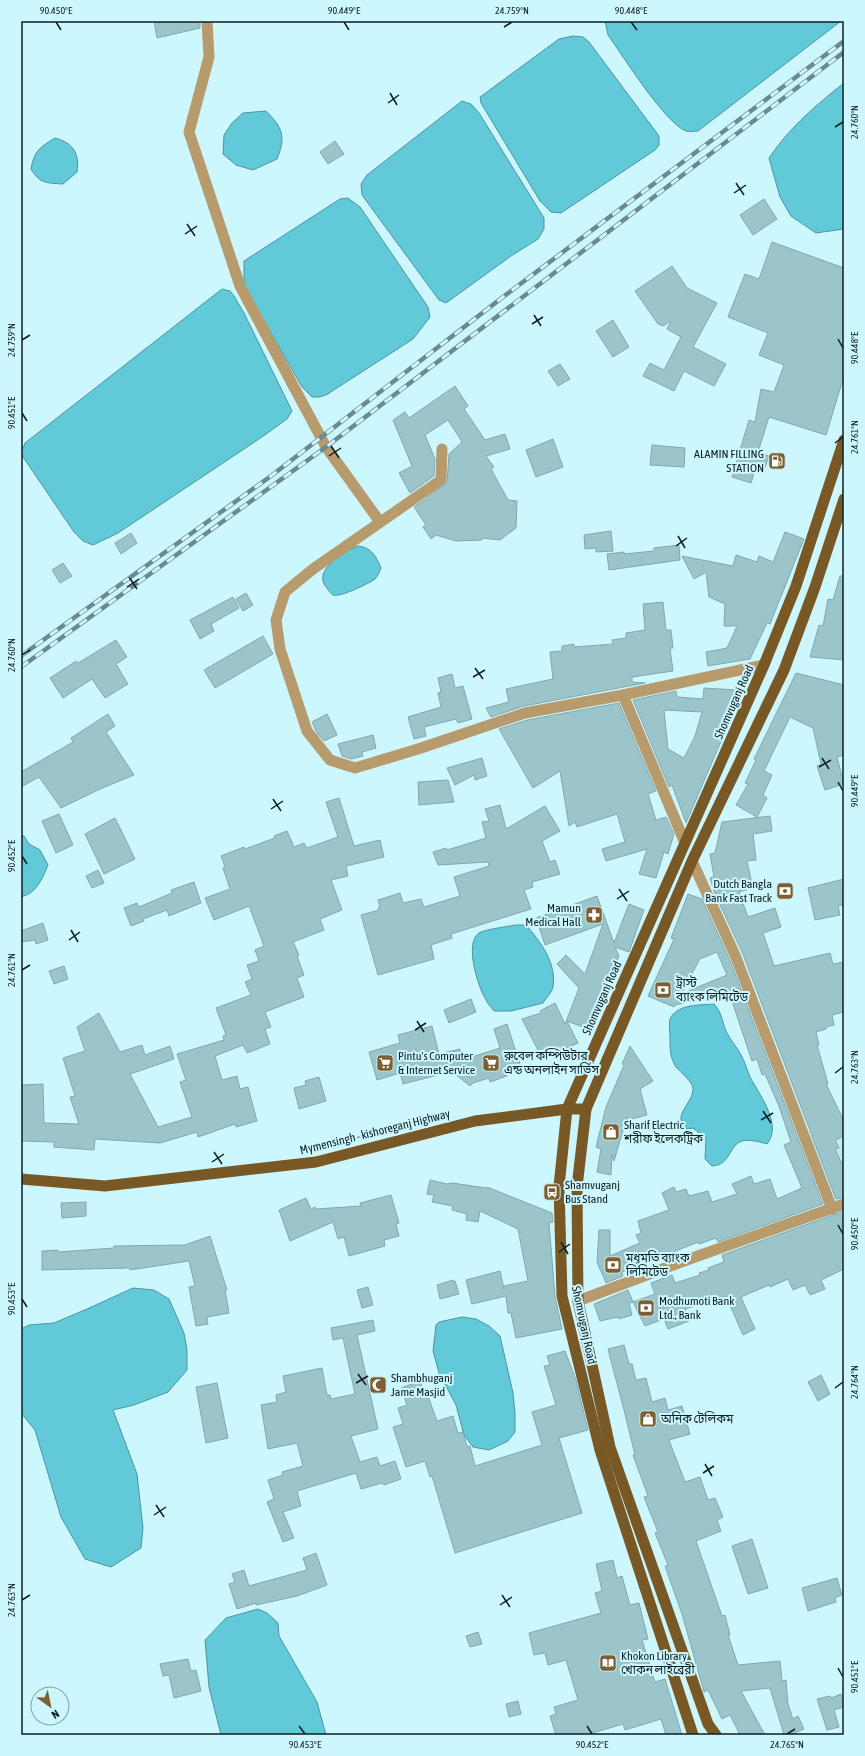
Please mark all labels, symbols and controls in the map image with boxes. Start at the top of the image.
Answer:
text: 90.450°E [40,5,73,16]
text: 90.449°E [328,5,361,16]
text: 24.759°N [495,5,529,16]
text: 90.448°E [615,5,648,16]
text: 24.760°N [849,105,860,139]
text: 24.759°N [6,323,17,357]
text: 90.448°E [849,331,860,364]
text: 90.451°E [6,396,17,429]
text: 24.761°N [849,420,860,454]
place label: ALAMIN FILLING STATION [694,447,764,475]
fuel station icon: ALAMIN FILLING STATION [767,451,787,471]
text: 24.760°N [6,638,17,672]
street label: Shomvuganj Road [711,663,757,741]
text: 90.449°E [849,774,860,807]
text: 90.452°E [6,839,17,872]
place label: Dutch Bangla Bank Fast Track [705,877,773,905]
bank icon: Dutch Bangla Bank Fast Track [775,881,795,901]
place label: Mamun Medical Hall [525,901,582,929]
pharmacy icon: Mamun Medical Hall [584,905,604,925]
text: 24.761°N [6,953,17,987]
street label: Shomvuganj Road [579,959,625,1037]
place label: ট্রাস্ট ব্যাংক লিমিটেড [675,975,749,1004]
bank icon: ট্রাস্ট ব্যাংক লিমিটেড [653,980,673,1000]
place label: রুবেল কম্পিউটার এন্ড অনলাইন সার্ভিস [503,1048,599,1077]
place label: Pintu's Computer & Internet Service [398,1049,475,1077]
text: 24.763°N [849,1050,860,1084]
supermarket icon: Pintu's Computer & Internet Service [375,1053,395,1073]
supermarket icon: রুবেল কম্পিউটার এন্ড অনলাইন সার্ভিস [481,1053,501,1073]
street label: Mymensingh - kishoreganj Highway [298,1107,452,1157]
place label: Sharif Electric শরীফ ইলেকট্রিক [623,1118,703,1146]
shop icon: Sharif Electric শরীফ ইলেকট্রিক [601,1122,621,1142]
place label: Shamvuganj Bus Stand [565,1178,620,1206]
bus stop icon: Shamvuganj Bus Stand [542,1182,562,1202]
text: 90.450°E [849,1217,860,1250]
place label: মধুমতি ব্যাংক লিমিটেড [625,1250,690,1279]
bank icon: মধুমতি ব্যাংক লিমিটেড [603,1255,623,1275]
text: 90.453°E [6,1282,17,1315]
street label: Shomvuganj Road [569,1285,599,1365]
place label: Modhumoti Bank Ltd., Bank [659,1294,735,1322]
bank icon: Modhumoti Bank Ltd., Bank [636,1298,656,1318]
text: 24.764°N [849,1365,860,1399]
place label: Shambhuganj Jame Masjid [391,1371,452,1399]
mosque icon: Shambhuganj Jame Masjid [368,1375,388,1395]
shop icon: অনিক টেলিকম [638,1409,658,1429]
place label: অনিক টেলিকম [660,1411,734,1426]
text: 24.763°N [6,1583,17,1617]
place label: Khokon Library খোকন লাইব্রেরী [621,1649,695,1677]
library icon: Khokon Library খোকন লাইব্রেরী [598,1653,618,1673]
text: 90.451°E [849,1660,860,1693]
north arrow [30,1686,70,1726]
text: N [49,1708,61,1721]
text: 90.453°E [289,1739,322,1750]
text: 90.452°E [576,1739,609,1750]
text: 24.765°N [770,1739,804,1750]

